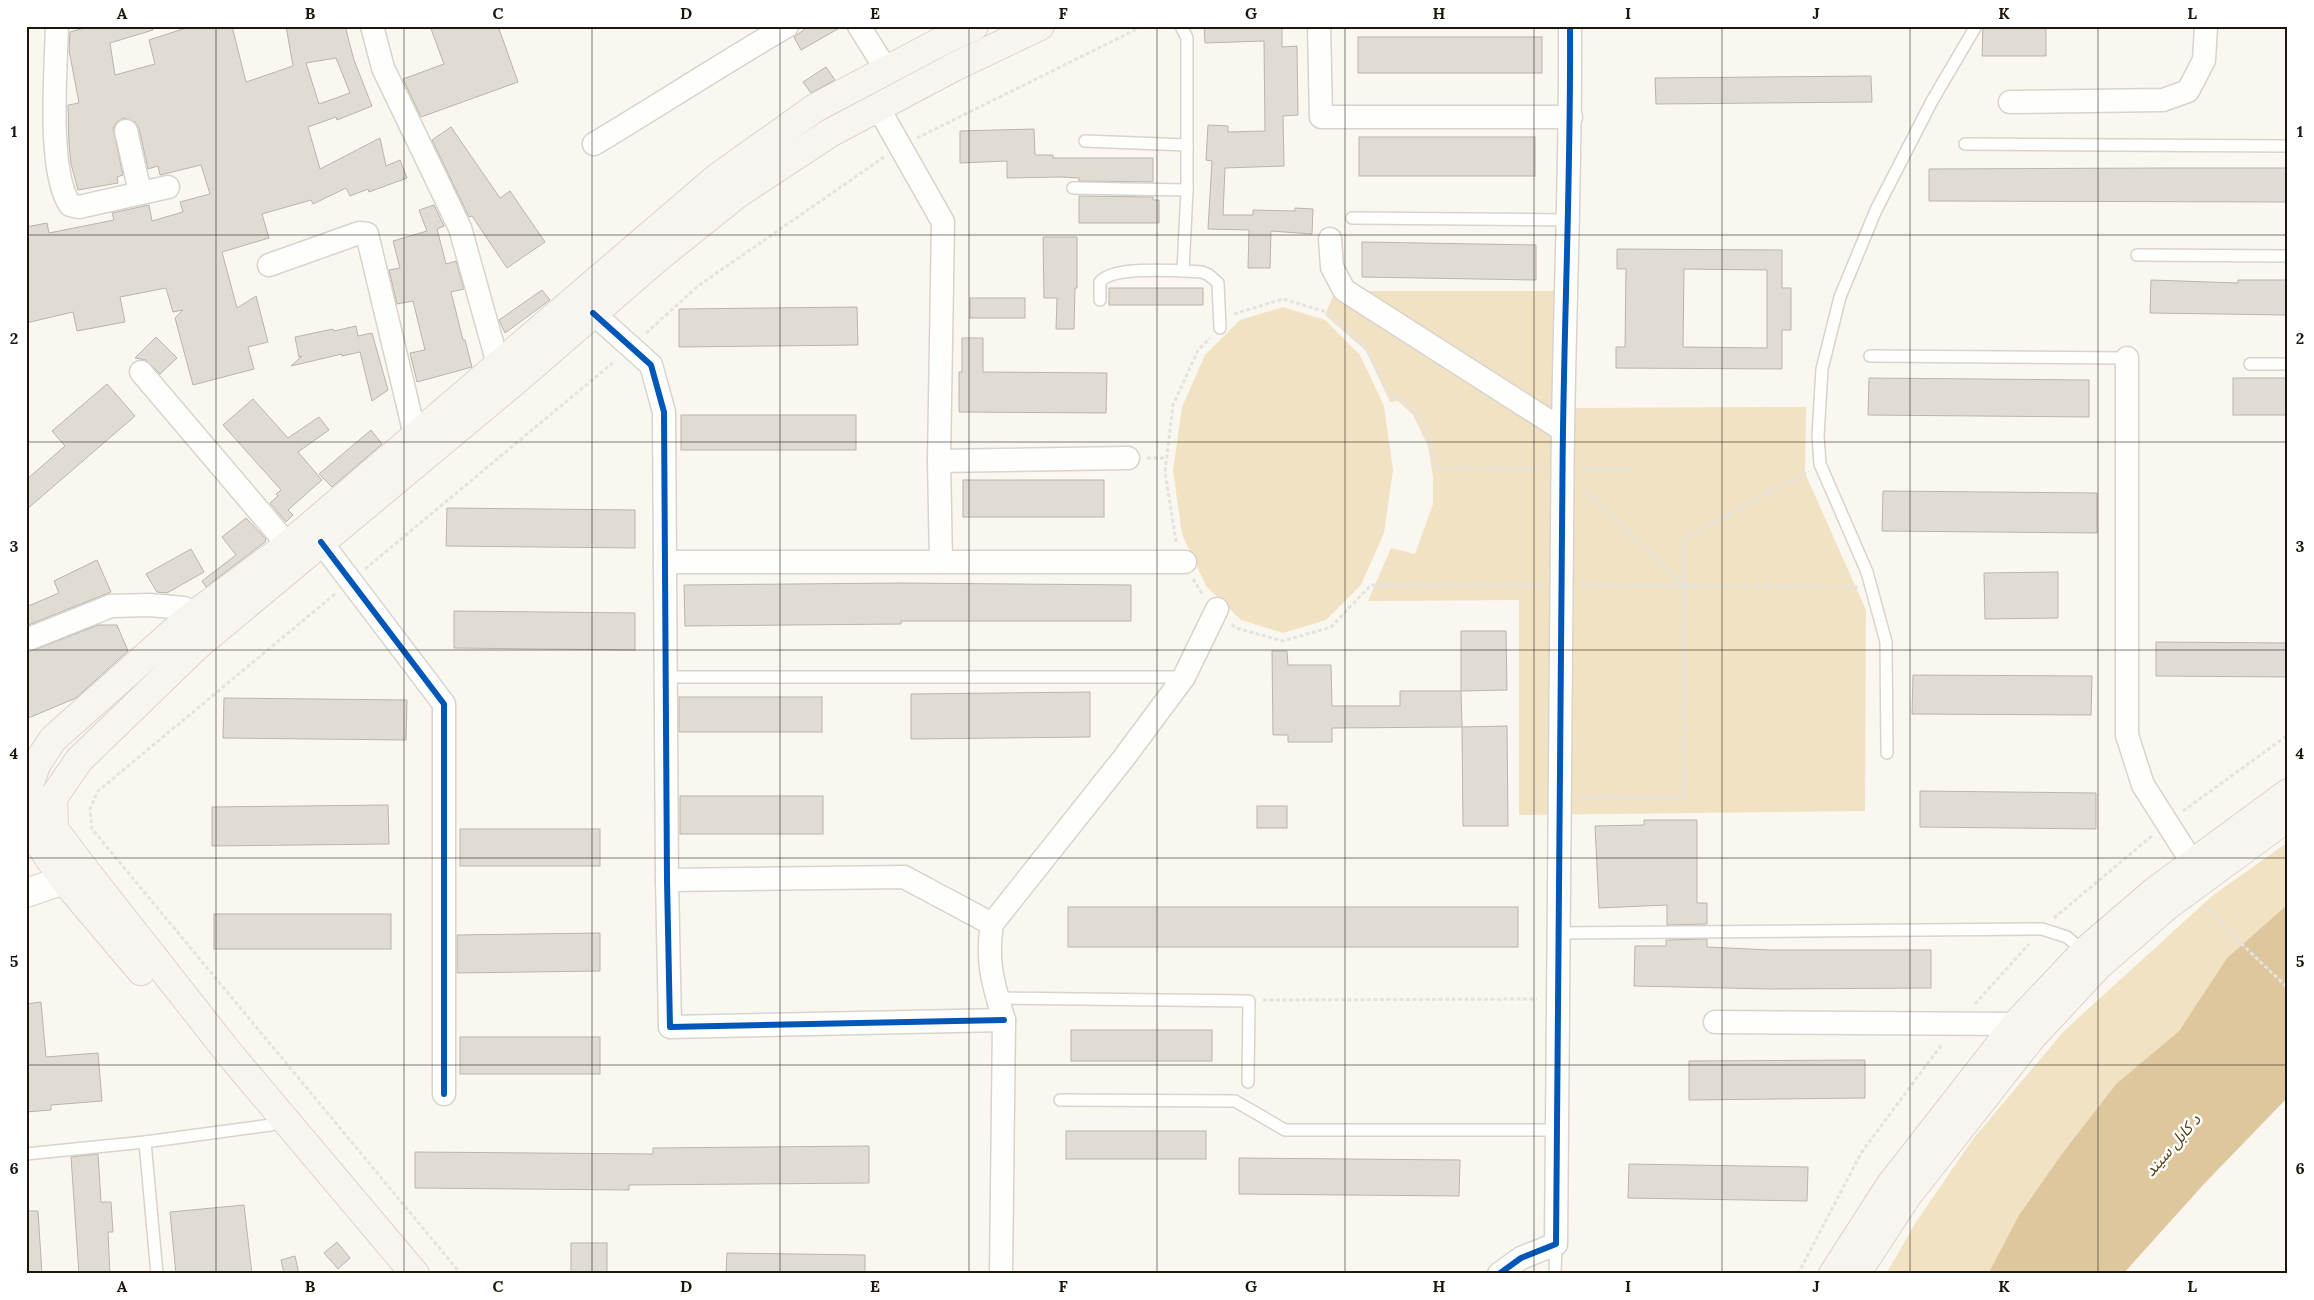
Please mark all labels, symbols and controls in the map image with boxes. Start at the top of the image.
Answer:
text: A [117,3,128,23]
text: B [305,3,316,23]
text: C [492,3,504,23]
text: D [680,3,692,23]
text: E [870,3,880,23]
text: F [1058,3,1068,23]
text: G [1245,3,1257,23]
text: H [1433,3,1446,23]
text: I [1625,3,1631,23]
text: J [1812,3,1820,23]
text: K [1998,3,2010,23]
text: L [2187,3,2197,23]
text: 1 [11,121,17,141]
text: 1 [2297,121,2303,141]
text: 2 [10,328,18,348]
text: 2 [2296,328,2304,348]
text: 3 [10,536,19,556]
text: 3 [2296,536,2305,556]
text: 4 [10,743,19,763]
text: 4 [2296,743,2305,763]
text: 5 [10,951,19,971]
text: 5 [2296,951,2305,971]
water label: د کابل سيند [2140,1110,2205,1180]
text: 6 [9,1158,19,1178]
text: 6 [2295,1158,2305,1178]
text: A [117,1276,128,1296]
text: B [305,1276,316,1296]
text: C [492,1276,504,1296]
text: D [680,1276,692,1296]
text: E [870,1276,880,1296]
text: F [1058,1276,1068,1296]
text: G [1245,1276,1257,1296]
text: H [1433,1276,1446,1296]
text: I [1625,1276,1631,1296]
text: J [1812,1276,1820,1296]
text: K [1998,1276,2010,1296]
text: L [2187,1276,2197,1296]

